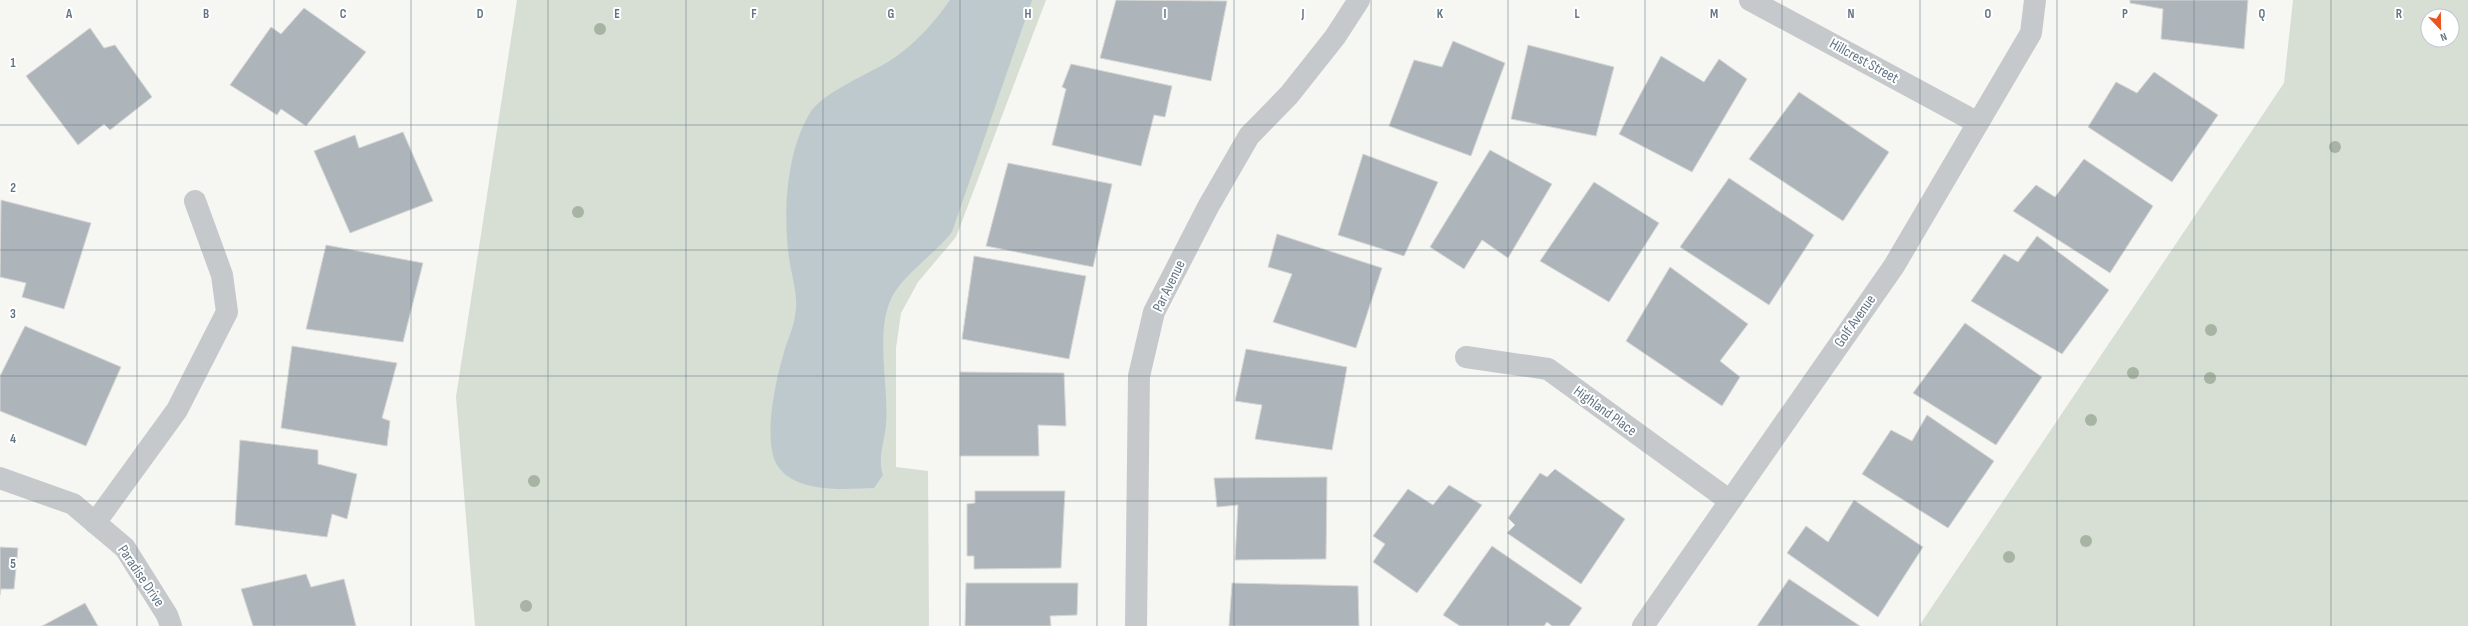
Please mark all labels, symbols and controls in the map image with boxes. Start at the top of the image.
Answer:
text: A [65,6,73,22]
text: B [203,6,209,22]
text: C [340,6,347,22]
text: D [477,6,484,22]
text: E [614,6,620,22]
text: F [751,6,757,22]
text: G [888,6,895,22]
text: H [1025,6,1032,22]
text: I [1164,6,1167,22]
text: J [1301,6,1305,22]
text: K [1437,6,1444,22]
text: L [1574,6,1580,22]
text: M [1710,6,1718,22]
text: N [1848,6,1855,22]
text: O [1985,6,1992,22]
text: P [2122,6,2128,22]
text: Q [2259,6,2266,22]
text: R [2396,6,2403,22]
north arrow [2420,8,2460,48]
text: N [2438,30,2449,44]
street label: Hillcrest Street [1826,34,1902,88]
text: 1 [10,55,16,71]
text: 2 [10,180,16,196]
street label: Par Avenue [1148,257,1190,315]
street label: Golf Avenue [1830,291,1880,351]
text: 3 [10,306,16,322]
street label: Highland Place [1570,382,1640,440]
text: 4 [10,431,16,447]
street label: Paradise Drive [113,541,169,611]
text: 5 [10,556,16,572]

